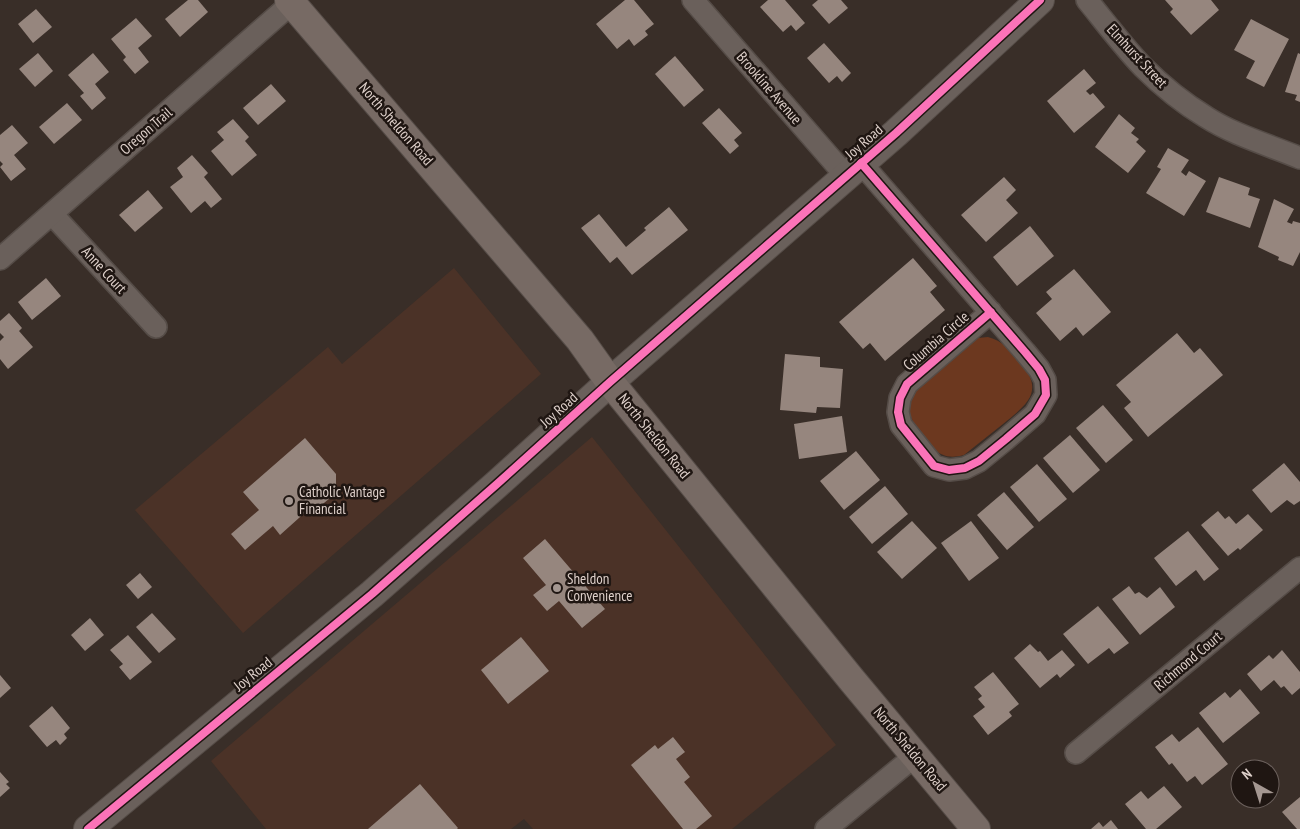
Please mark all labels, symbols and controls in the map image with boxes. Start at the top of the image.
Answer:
street label: Elmhurst Street [1103,20,1172,92]
street label: Brookline Avenue [733,47,806,128]
street label: North Sheldon Road [355,78,438,169]
street label: Oregon Trail [116,102,176,158]
street label: Joy Road [840,120,886,164]
street label: Anne Court [78,242,131,297]
street label: Columbia Circle [899,307,972,374]
street label: Joy Road [535,388,581,432]
street label: North Sheldon Road [614,389,694,482]
place label: Catholic Vantage Financial [299,482,385,518]
marker: Catholic Vantage Financial [283,495,295,507]
place label: Sheldon Convenience [567,569,632,605]
marker: Sheldon Convenience [551,582,563,594]
street label: Richmond Court [1150,627,1226,695]
street label: Joy Road [229,652,276,695]
street label: North Sheldon Road [870,703,951,795]
north arrow [1230,759,1280,809]
text: N [1238,765,1255,783]

